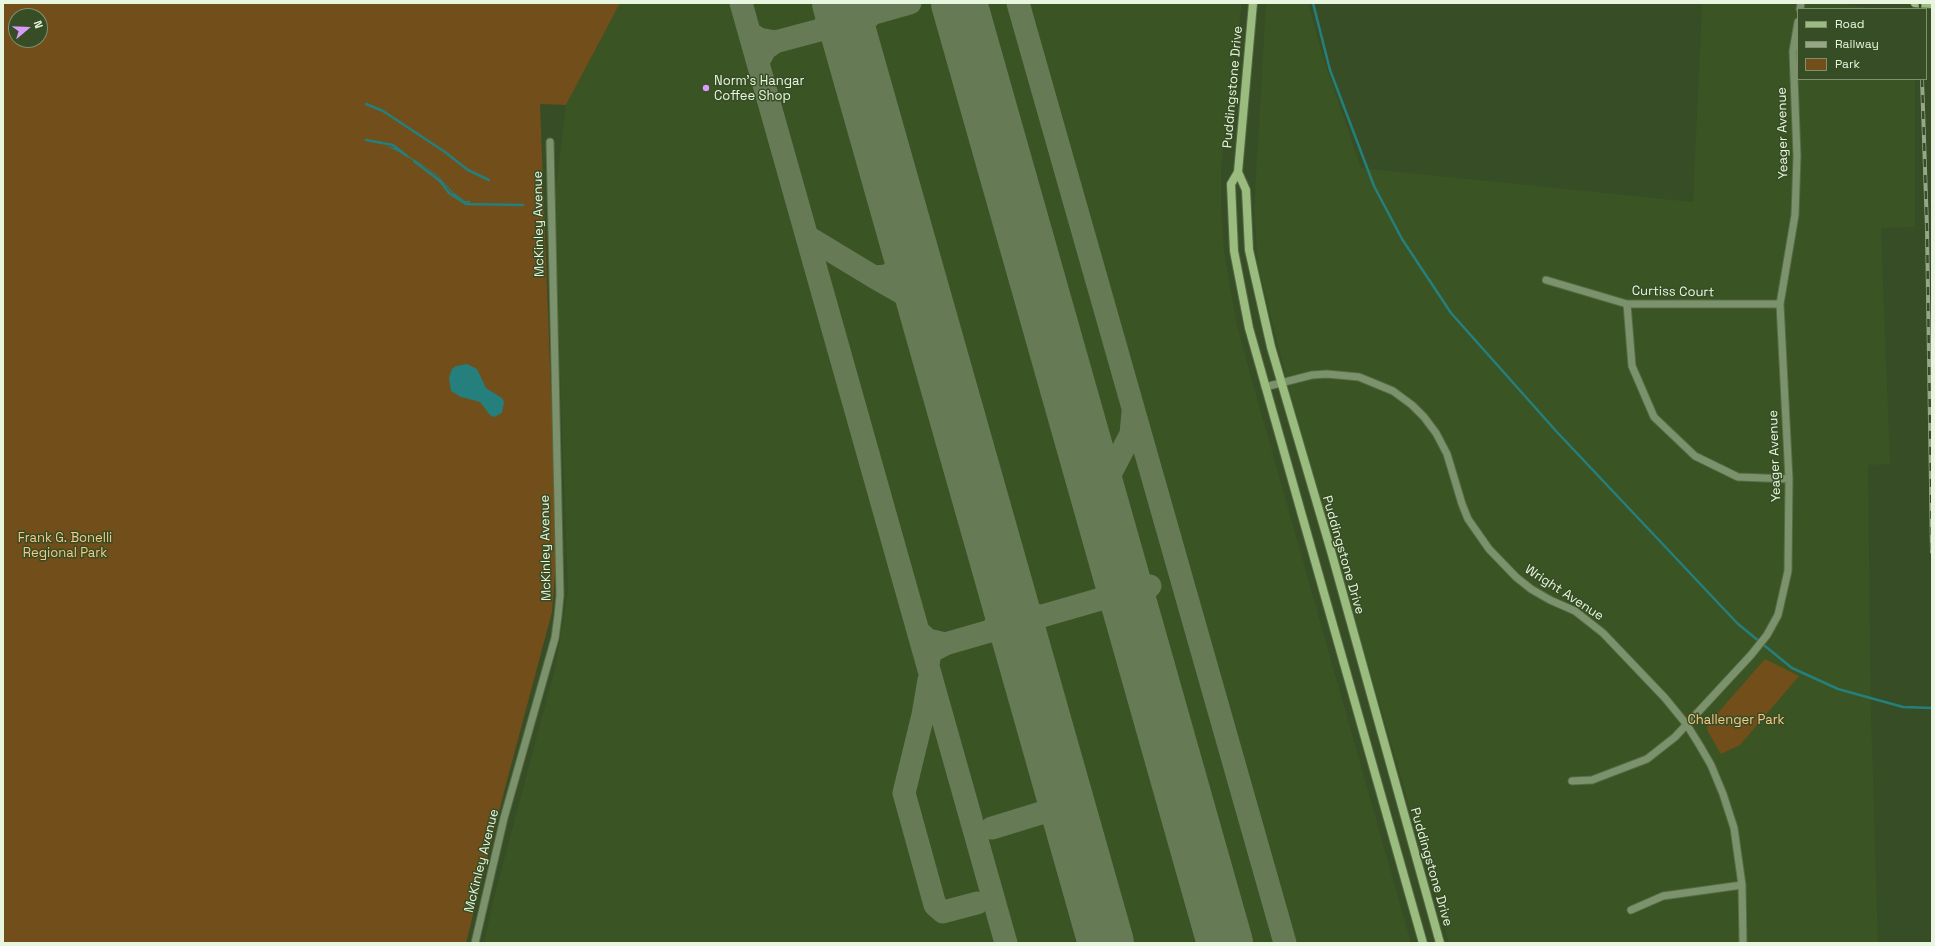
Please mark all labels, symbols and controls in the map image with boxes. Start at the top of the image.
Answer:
north arrow [8,8,48,48]
legend [1797,8,1927,80]
text: Road [1835,16,1864,32]
text: N [31,19,46,30]
street label: Puddingstone Drive [1220,25,1246,149]
text: Railway [1835,36,1879,52]
text: Park [1835,56,1860,72]
place label: Norm's Hangar Coffee Shop [714,73,804,104]
marker: Norm's Hangar Coffee Shop [701,83,711,93]
street label: Yeager Avenue [1774,87,1792,179]
street label: McKinley Avenue [530,171,548,277]
street label: Curtiss Court [1632,283,1714,301]
street label: Yeager Avenue [1766,410,1784,502]
street label: Puddingstone Drive [1319,494,1367,616]
street label: McKinley Avenue [537,495,555,601]
park label: Frank G. Bonelli Regional Park [18,530,112,561]
street label: Wright Avenue [1522,562,1606,624]
park label: Challenger Park [1687,712,1785,728]
street label: Puddingstone Drive [1407,806,1455,928]
street label: McKinley Avenue [462,808,502,914]

